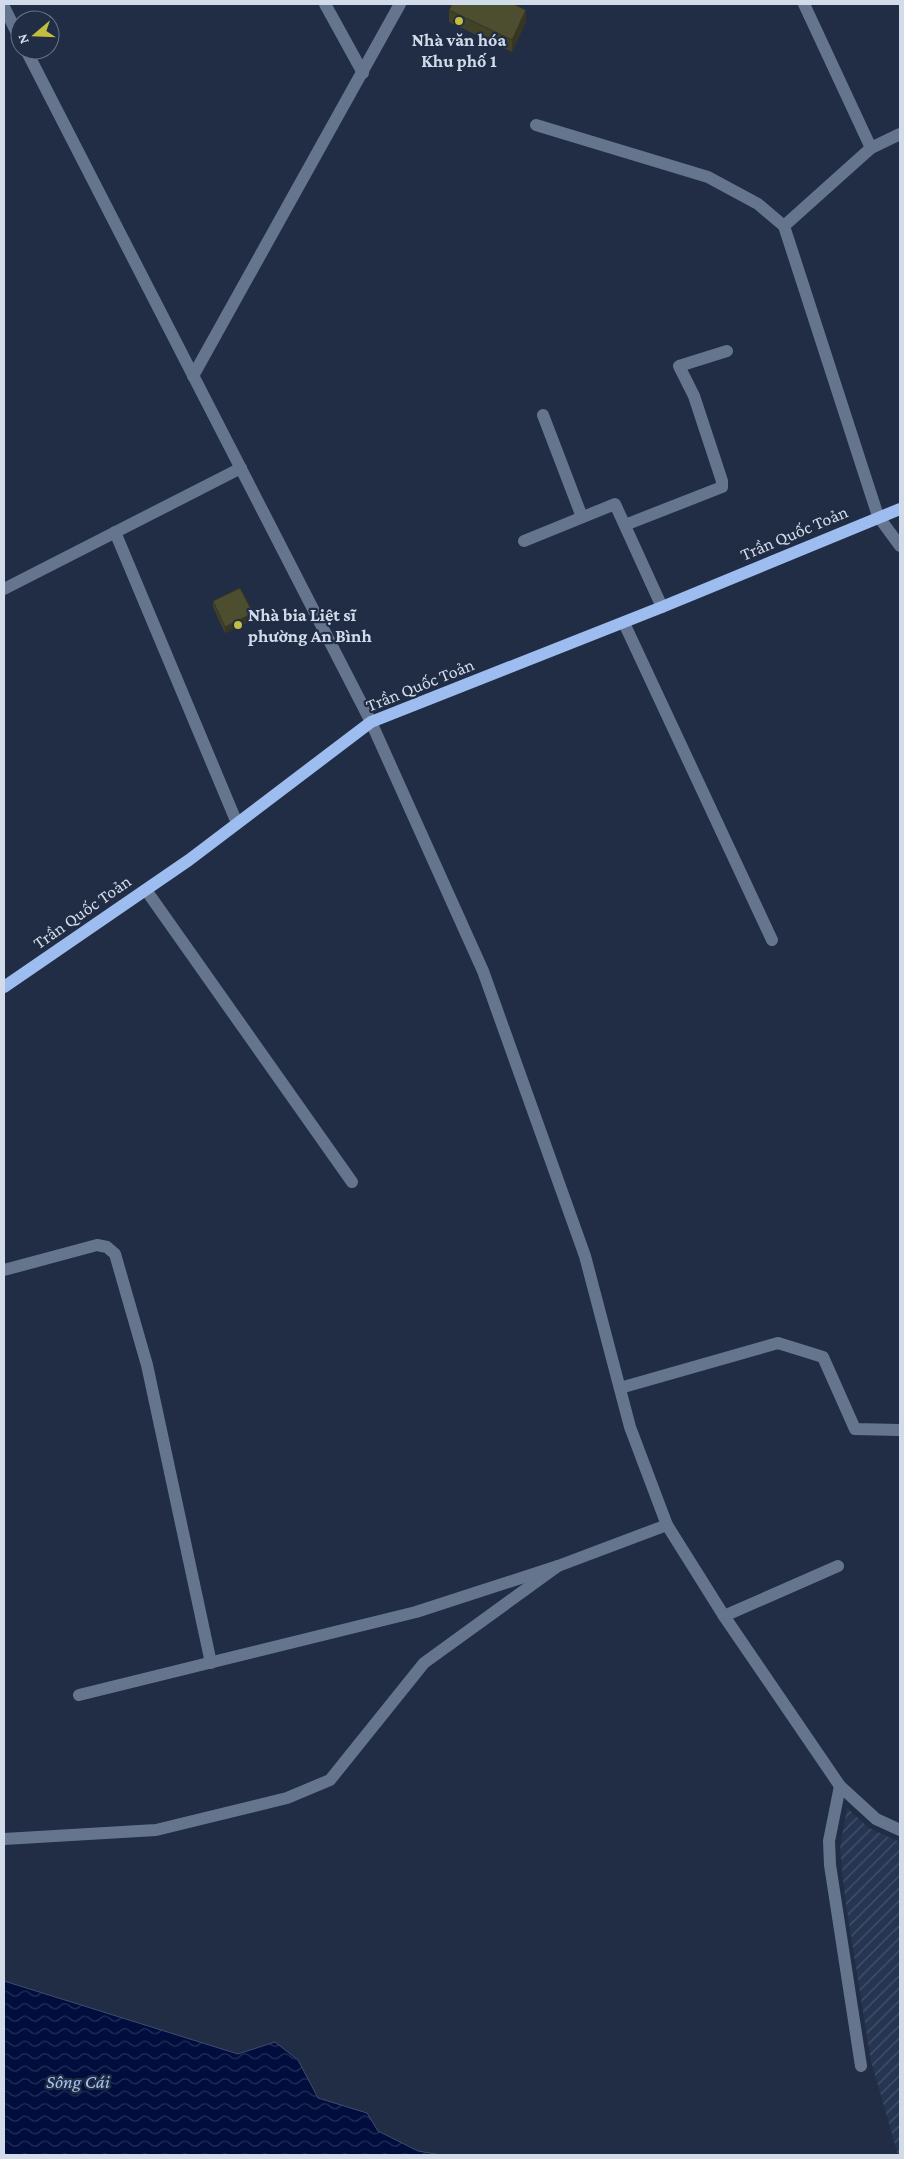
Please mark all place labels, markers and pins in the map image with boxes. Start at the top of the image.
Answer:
marker: Nhà văn hóa Khu phố 1 [453,15,465,27]
place label: Nhà văn hóa Khu phố 1 [412,30,506,71]
place label: Nhà bia Liệt sĩ phường An Bình [248,605,372,646]
marker: Nhà bia Liệt sĩ phường An Bình [232,619,244,631]

